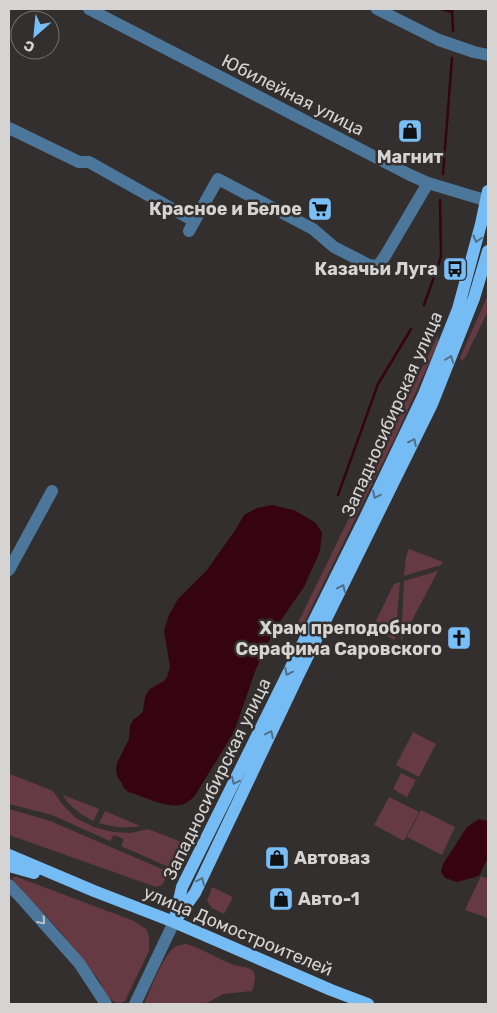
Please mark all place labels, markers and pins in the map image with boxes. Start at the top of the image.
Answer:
shop icon: Магнит [397,118,423,144]
place label: Магнит [377,146,443,168]
supermarket icon: Красное и Белое [307,196,333,222]
place label: Красное и Белое [149,198,302,220]
bus stop icon: Казачьи Луга [442,256,468,282]
place label: Казачьи Луга [315,258,438,280]
place label: Храм преподобного Серафима Саровского [235,617,442,660]
church icon: Храм преподобного Серафима Саровского [446,625,472,651]
shop icon: Автоваз [264,845,290,871]
place label: Автоваз [294,847,370,869]
shop icon: Авто-1 [268,886,294,912]
place label: Авто-1 [298,888,360,910]

